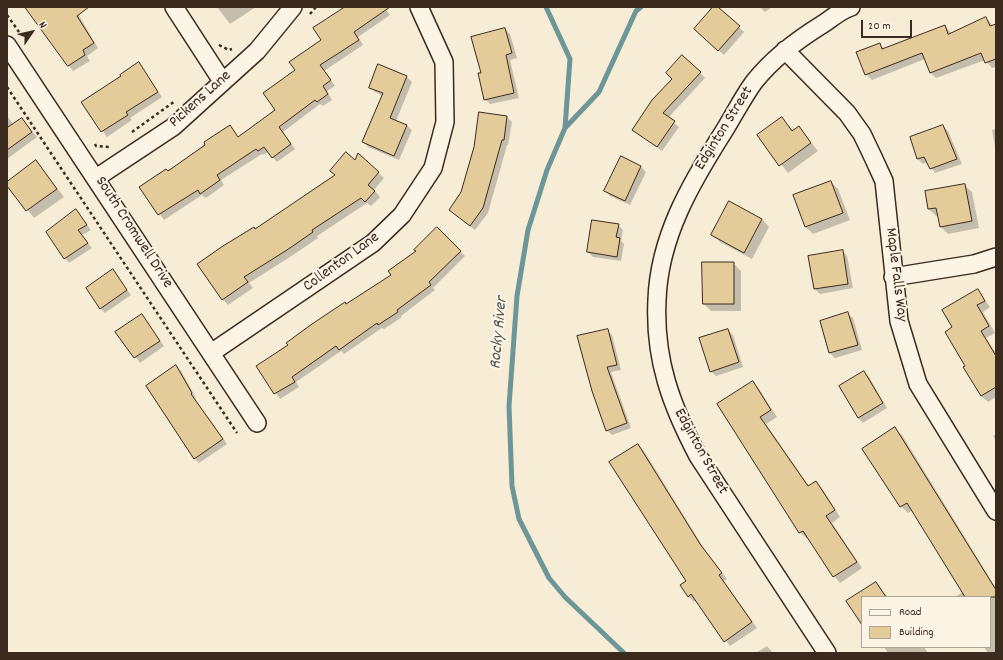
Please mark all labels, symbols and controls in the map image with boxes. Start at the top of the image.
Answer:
north arrow [12,12,52,52]
scale bar [863,12,914,38]
text: 20 m [868,18,891,35]
text: N [34,19,50,32]
street label: Pickens Lane [166,67,236,133]
street label: Edginton Street [692,84,758,174]
street label: South Cromwell Drive [90,174,176,292]
street label: Maple Falls Way [880,227,910,323]
street label: Collenton Lane [300,229,384,297]
water label: Rocky River [487,296,513,370]
street label: Edginton Street [669,406,731,498]
legend [861,596,991,648]
text: Road [899,604,921,621]
text: Building [899,624,934,641]

